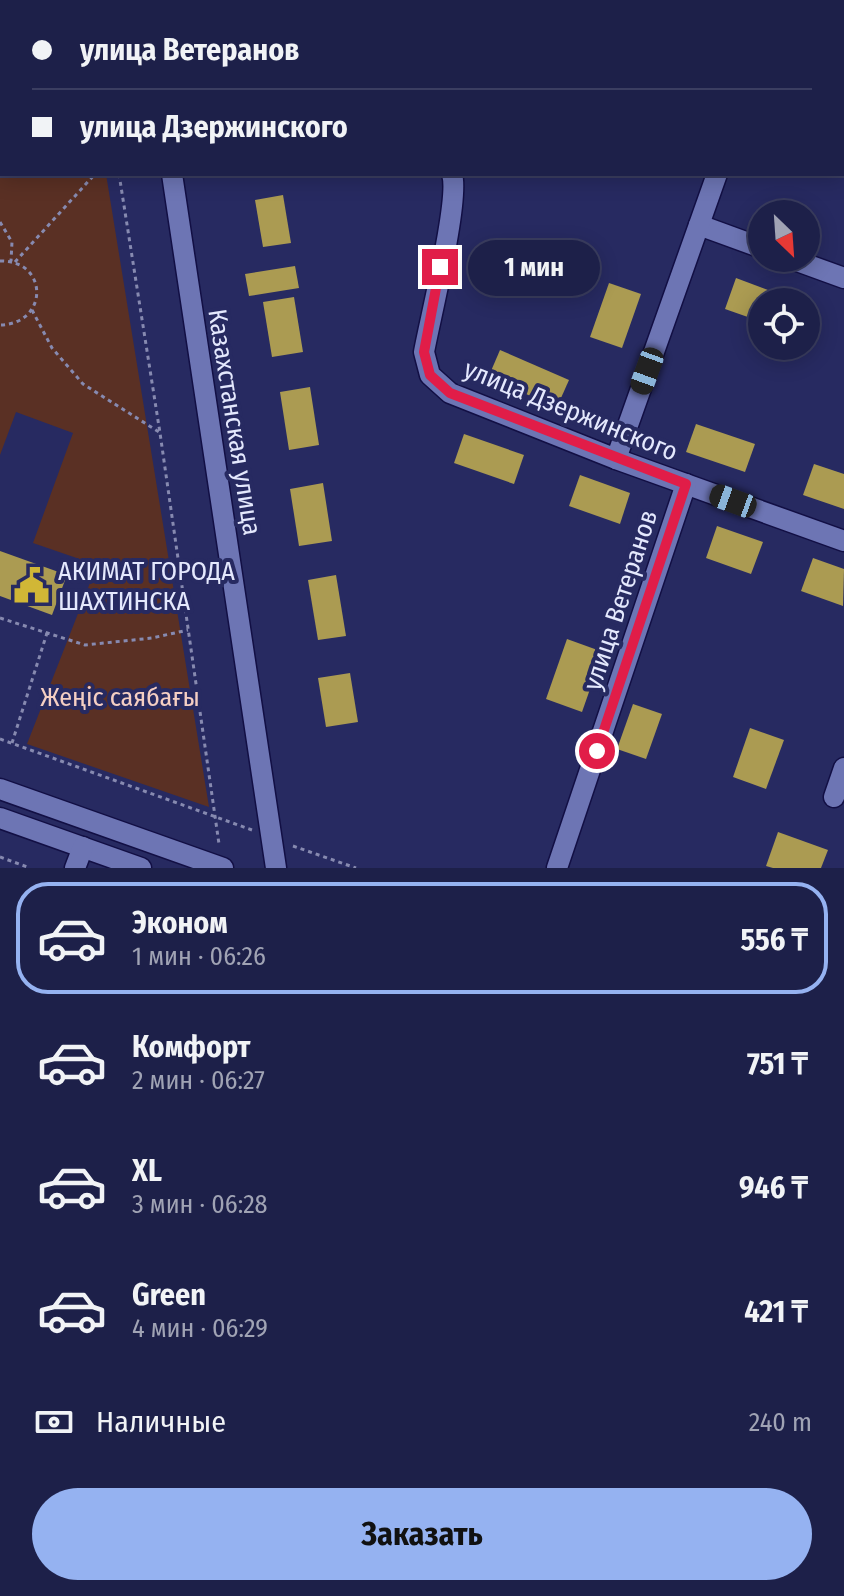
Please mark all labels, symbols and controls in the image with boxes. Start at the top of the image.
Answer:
text: улица Ветеранов [80,32,299,68]
text: улица Дзержинского [80,109,348,145]
north arrow [748,200,820,272]
map controls [748,200,820,360]
callout: 1 мин [468,239,600,295]
route end [422,249,458,285]
text: 1 мин [504,252,564,283]
button: locate [748,288,820,360]
street label: Казахстанская улица [201,307,268,538]
car [628,344,666,398]
street label: улица Дзержинского [459,353,682,468]
car [706,482,760,520]
street label: улица Ветеранов [577,506,664,694]
place label: АКИМАТ ГОРОДА ШАХТИНСКА [58,556,235,617]
public building icon: АКИМАТ ГОРОДА ШАХТИНСКА [13,567,51,605]
park label: Жеңіс саябағы [40,682,200,713]
route start [579,733,615,769]
icon: car [36,902,108,974]
text: Эконом [132,905,228,941]
text: 556 ₸ [740,922,808,958]
text: 1 мин · 06:26 [132,941,266,972]
icon: car [36,1026,108,1098]
text: Комфорт [132,1029,250,1065]
text: 751 ₸ [747,1046,808,1082]
text: 2 мин · 06:27 [132,1065,265,1096]
icon: car [36,1150,108,1222]
text: XL [132,1153,162,1189]
text: 946 ₸ [739,1170,808,1206]
text: 3 мин · 06:28 [132,1189,268,1220]
icon: car [36,1274,108,1346]
text: Green [132,1277,206,1313]
text: 421 ₸ [744,1294,808,1330]
text: 4 мин · 06:29 [132,1313,268,1344]
icon: cash [32,1400,76,1444]
text: Наличные [96,1404,226,1440]
text: 240 m [749,1407,812,1438]
button: Заказать [32,1488,812,1580]

